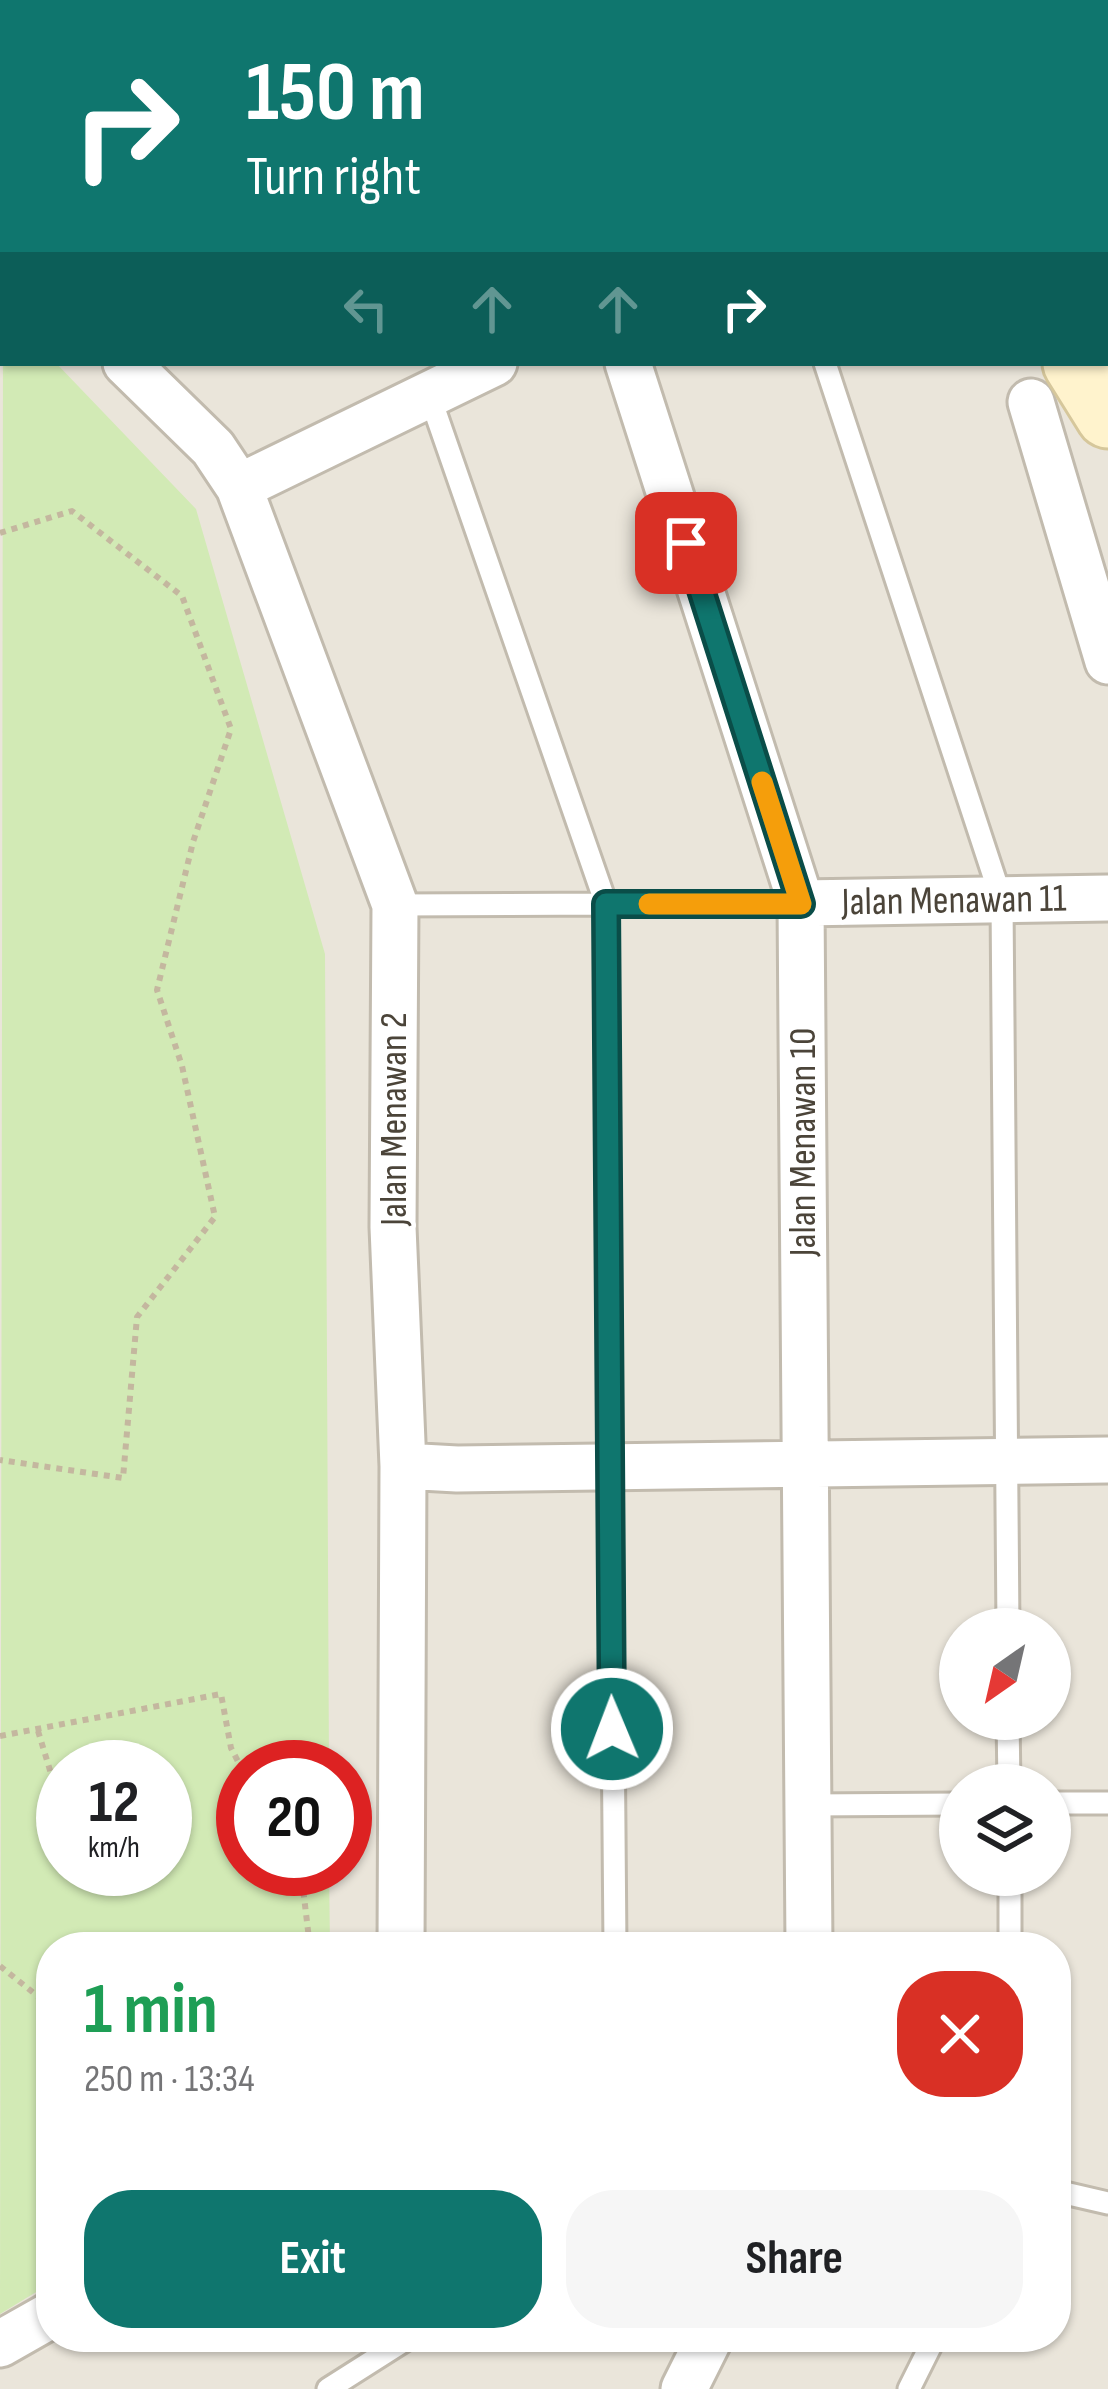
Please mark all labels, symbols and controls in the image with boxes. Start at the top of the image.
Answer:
text: 150 m [246,43,425,144]
icon: right [48,48,204,204]
text: Turn right [246,145,421,210]
icon: left [333,276,399,342]
icon: ahead [459,276,525,342]
icon: ahead [585,276,651,342]
icon: right [711,276,777,342]
pin [635,492,737,594]
icon: arrive [653,510,719,576]
street label: Jalan Menawan 11 [840,876,1067,926]
street label: Jalan Menawan 2 [371,1012,418,1227]
street label: Jalan Menawan 10 [780,1028,827,1257]
north arrow [939,1608,1071,1740]
map controls [939,1608,1071,1896]
position arrow [549,1666,675,1792]
speed limit sign: 20 [216,1740,372,1896]
button: layers [939,1764,1071,1896]
text: 12 [89,1767,139,1839]
text: km/h [88,1830,140,1866]
text: 1 min [84,1967,218,2054]
button: close [897,1971,1023,2097]
text: 250 m · 13:34 [84,2056,255,2103]
button: Exit [84,2190,542,2328]
button: Share [566,2190,1023,2328]

